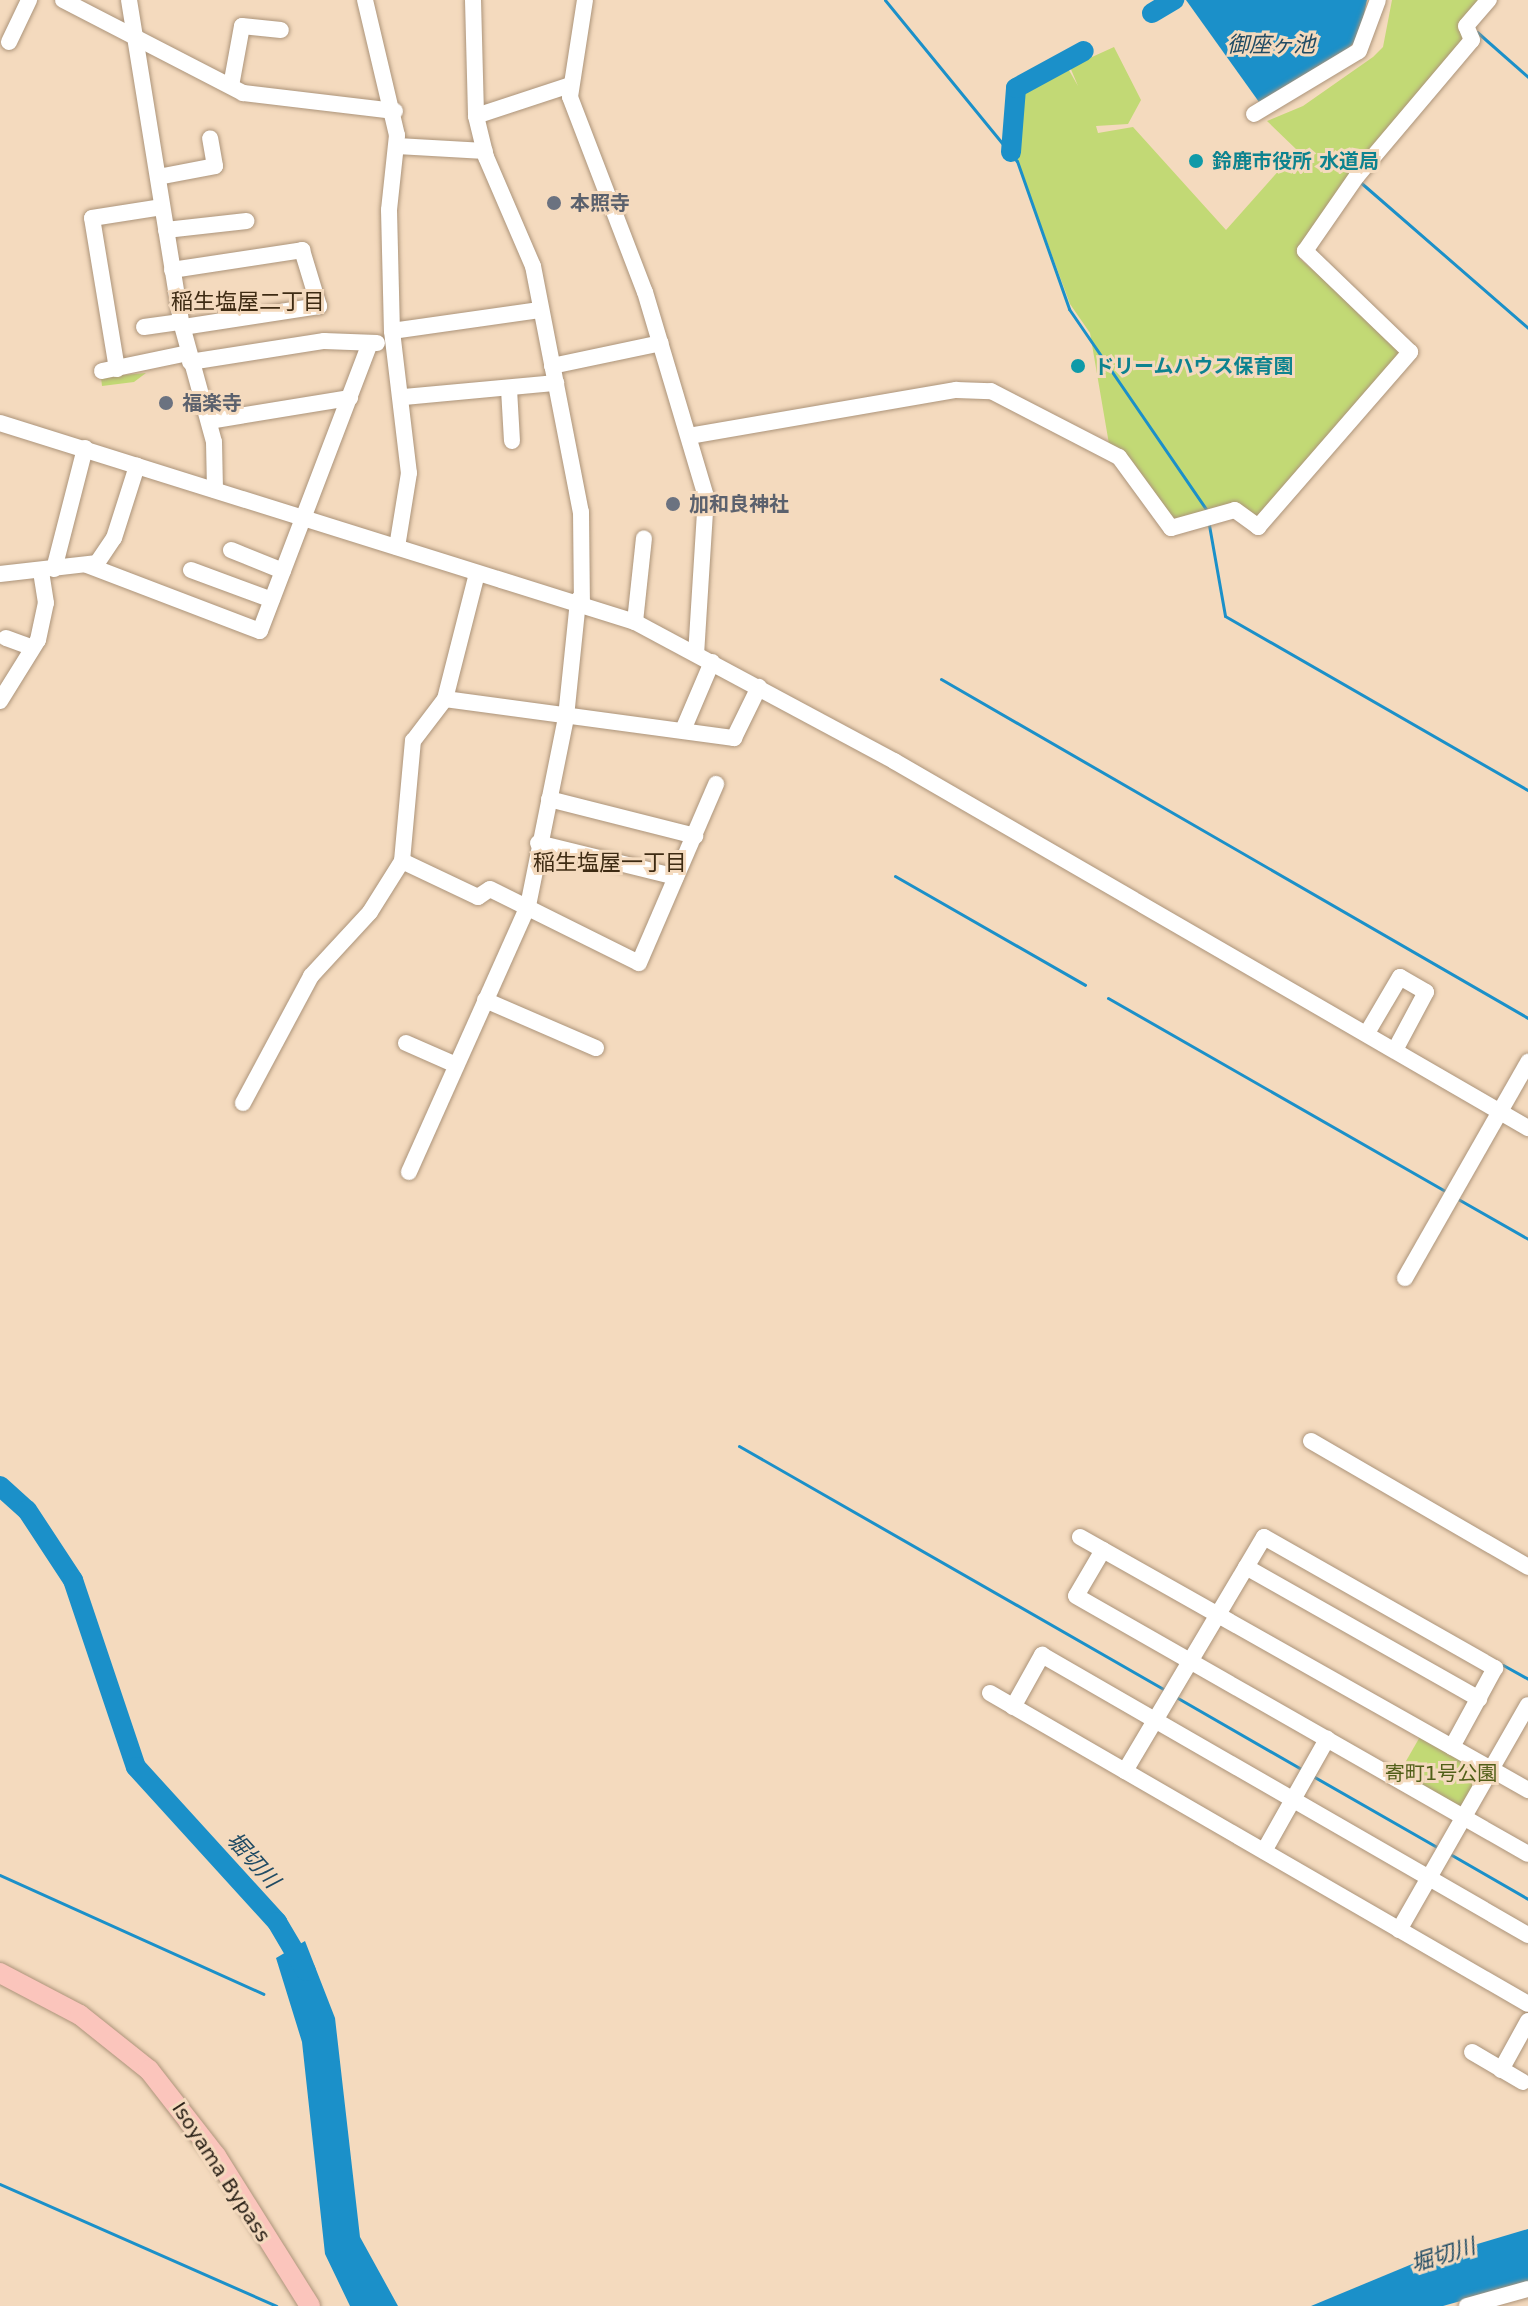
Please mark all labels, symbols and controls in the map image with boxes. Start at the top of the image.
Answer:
water label: 御座ヶ池 [1227,32,1315,58]
place label: 鈴鹿市役所 水道局 [1212,149,1379,173]
marker: 鈴鹿市役所 水道局 [1187,152,1205,170]
place label: 本照寺 [570,191,630,215]
marker: 本照寺 [545,194,563,212]
district label: 稲生塩屋二丁目 [171,289,325,315]
place label: ドリームハウス保育園 [1094,354,1294,378]
marker: ドリームハウス保育園 [1069,357,1087,375]
place label: 福楽寺 [182,391,242,415]
marker: 福楽寺 [157,394,175,412]
place label: 加和良神社 [689,492,789,516]
marker: 加和良神社 [664,495,682,513]
district label: 稲生塩屋一丁目 [533,850,687,876]
park label: 寄町1号公園 [1385,1761,1497,1785]
water label: 堀切川 [221,1827,285,1893]
street label: Isoyama Bypass [167,2097,275,2247]
water label: 堀切川 [1408,2233,1478,2277]

